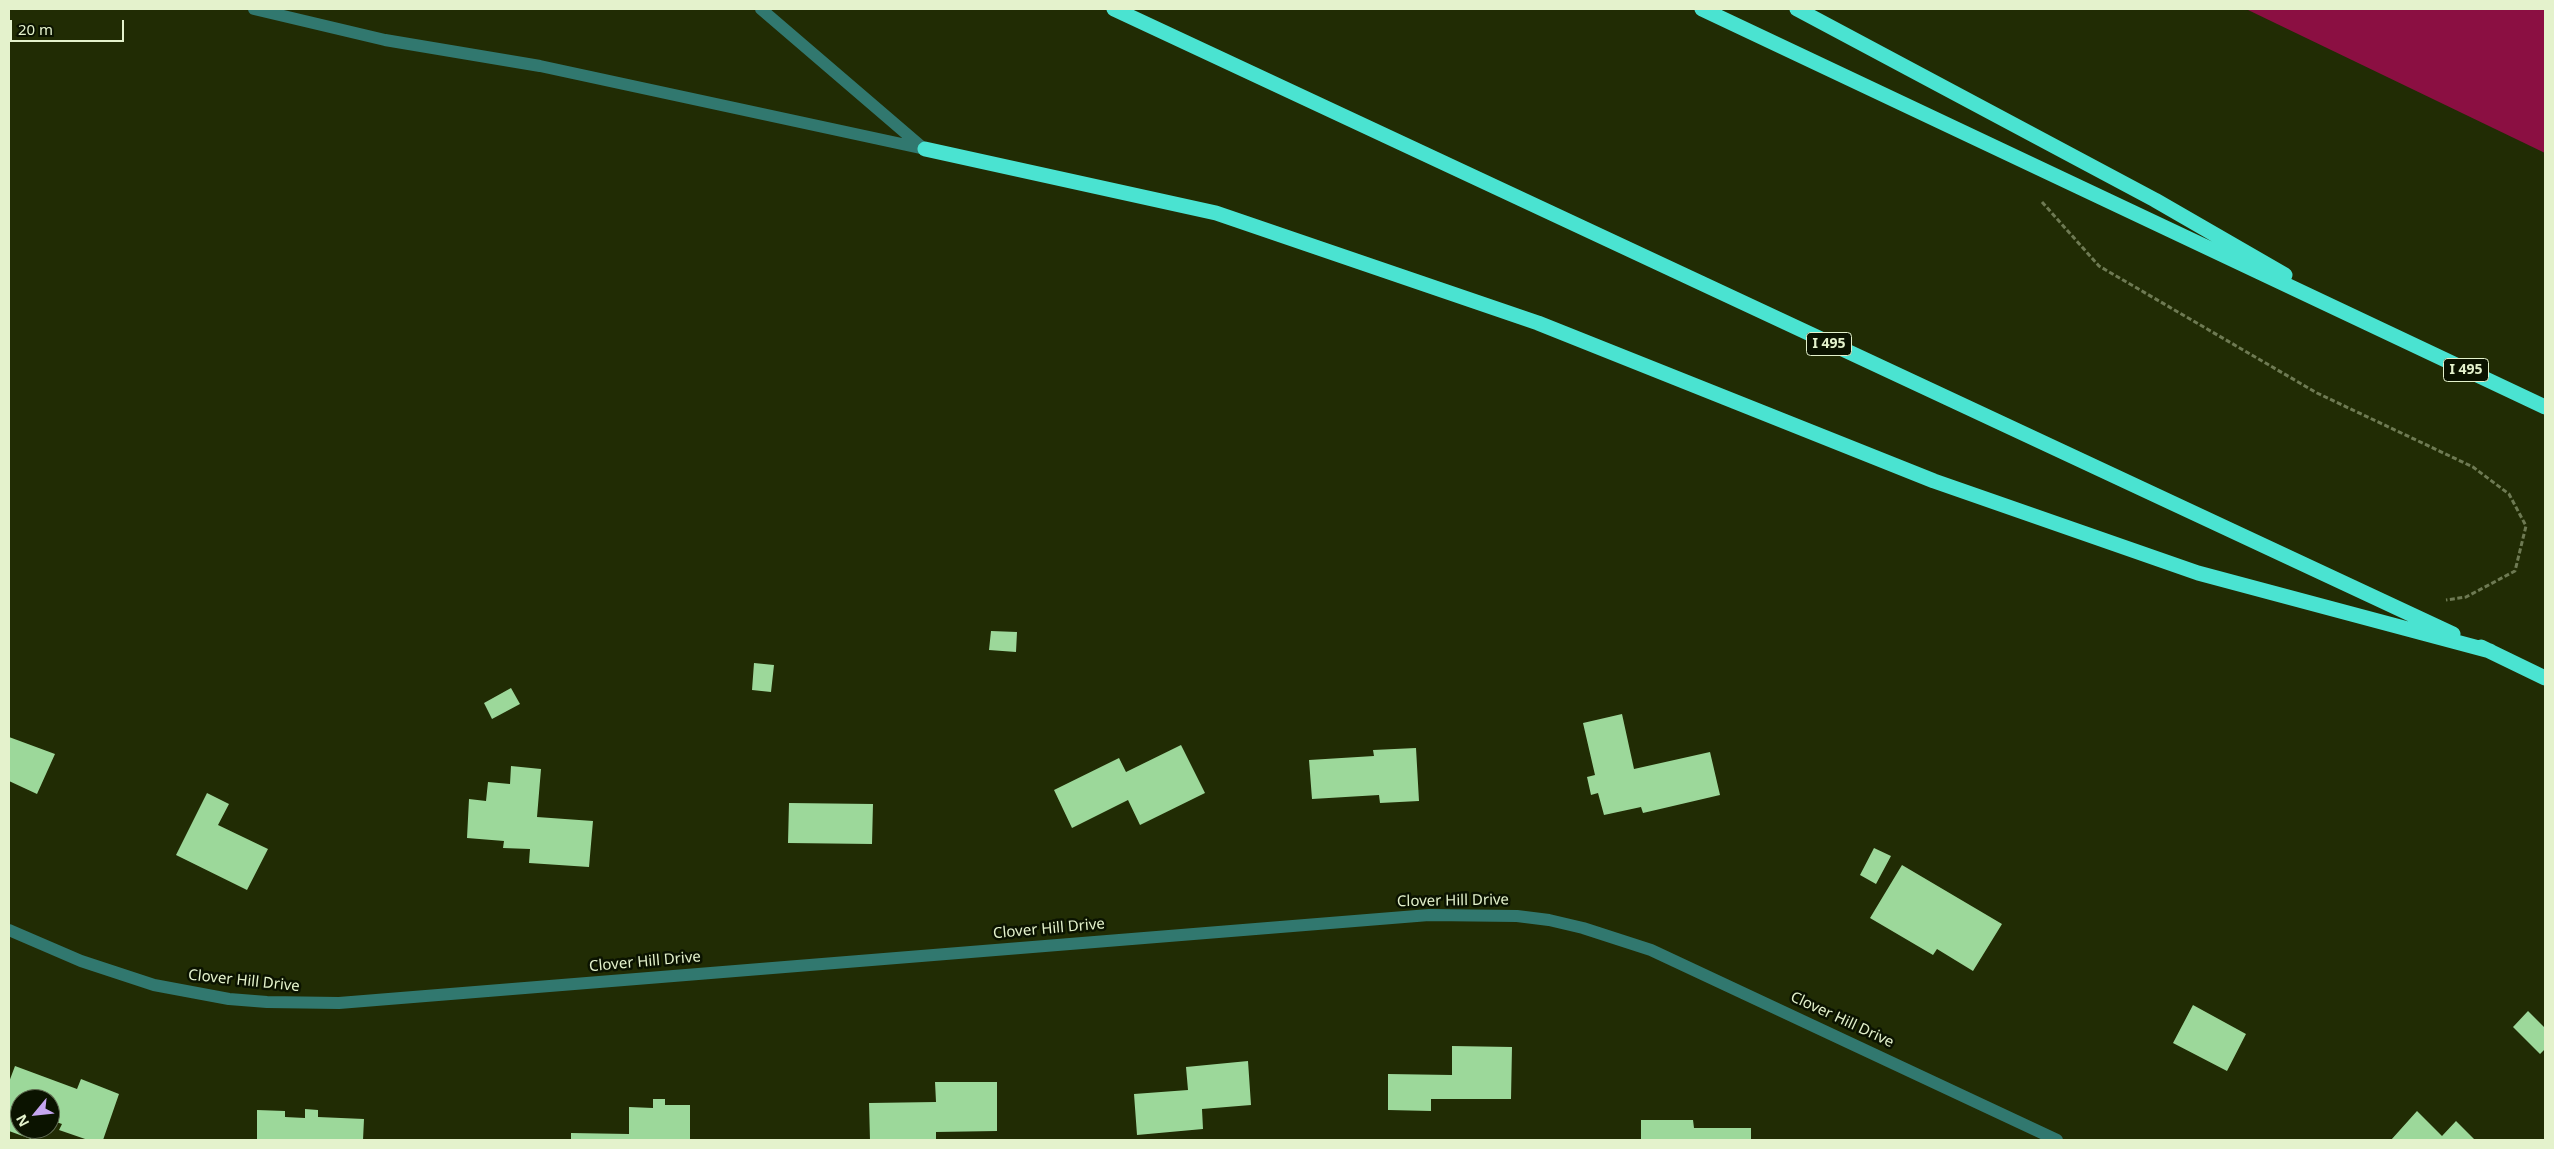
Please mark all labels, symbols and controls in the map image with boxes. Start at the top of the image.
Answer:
scale bar [12,10,126,42]
text: 20 m [18,19,53,39]
road number: I 495 [1806,332,1852,356]
road number: I 495 [2444,358,2488,382]
street label: Clover Hill Drive [1397,891,1509,911]
street label: Clover Hill Drive [992,915,1106,943]
street label: Clover Hill Drive [588,948,702,976]
street label: Clover Hill Drive [187,966,301,996]
street label: Clover Hill Drive [1787,988,1897,1052]
north arrow [10,1089,60,1139]
text: N [11,1111,33,1130]

